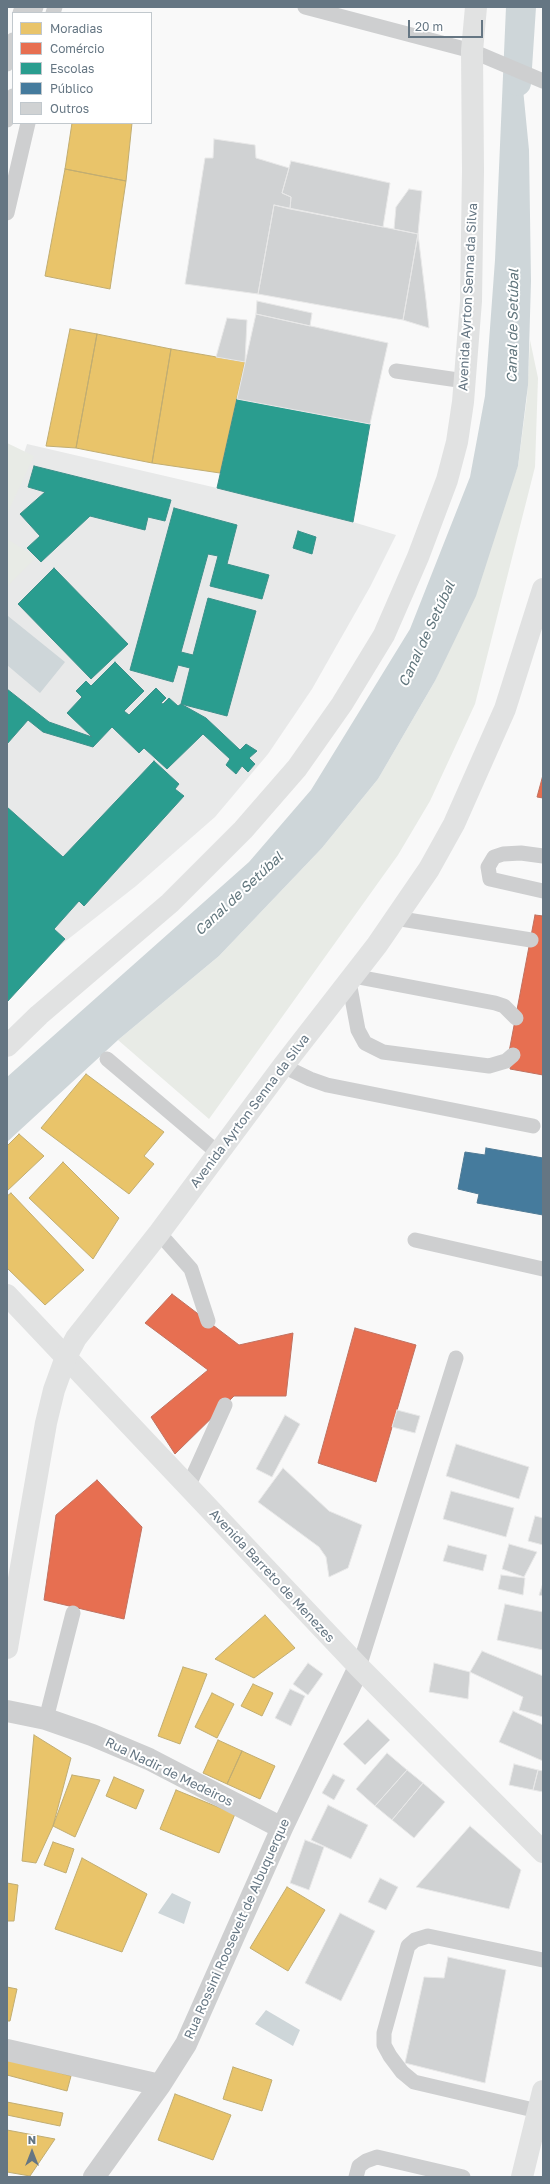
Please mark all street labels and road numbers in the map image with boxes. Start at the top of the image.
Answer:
street label: Avenida Ayrton Senna da Silva [455,203,481,391]
street label: Avenida Ayrton Senna da Silva [187,1031,313,1191]
street label: Avenida Barreto de Menezes [206,1506,338,1646]
street label: Rua Nadir de Medeiros [103,1734,235,1810]
street label: Rua Rossini Roosevelt de Albuquerque [181,1816,293,2042]

